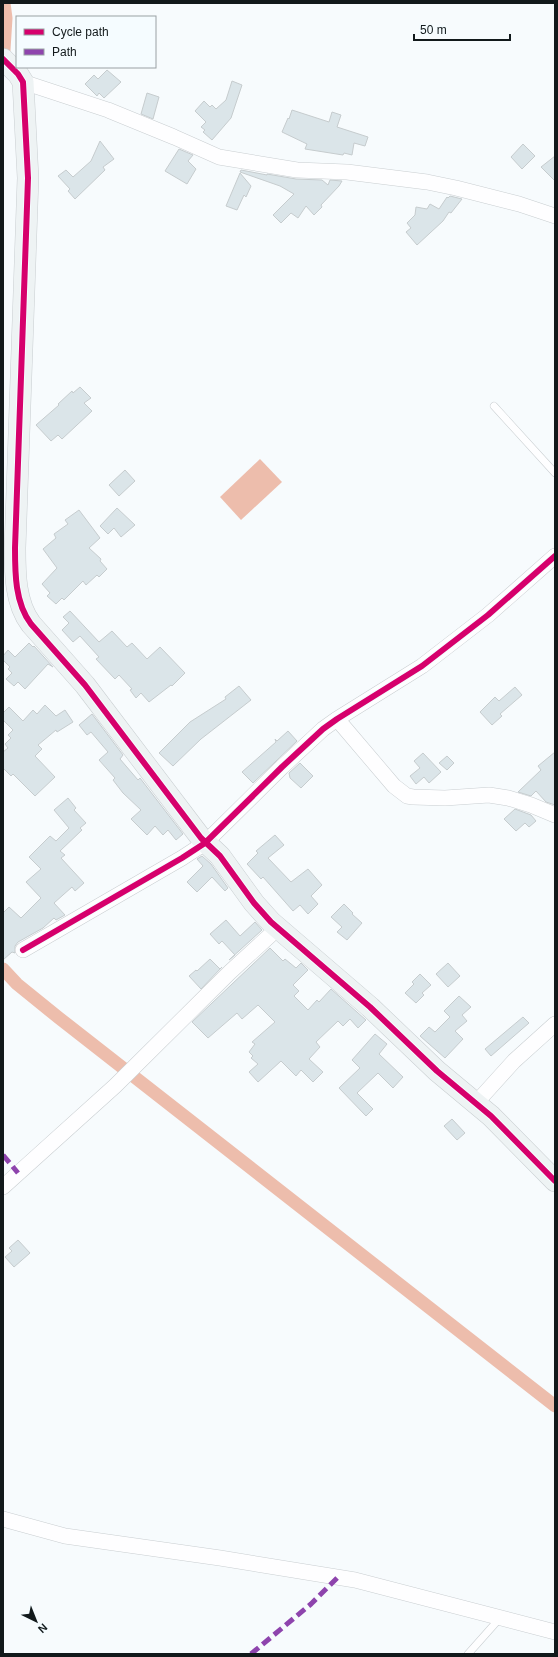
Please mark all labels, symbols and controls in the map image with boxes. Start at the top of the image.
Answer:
legend [16,16,156,68]
scale bar [414,16,510,42]
text: 50 m [420,23,447,37]
text: Cycle path [52,25,109,39]
text: Path [52,45,77,59]
north arrow [16,1601,56,1641]
text: N [36,1621,50,1635]

